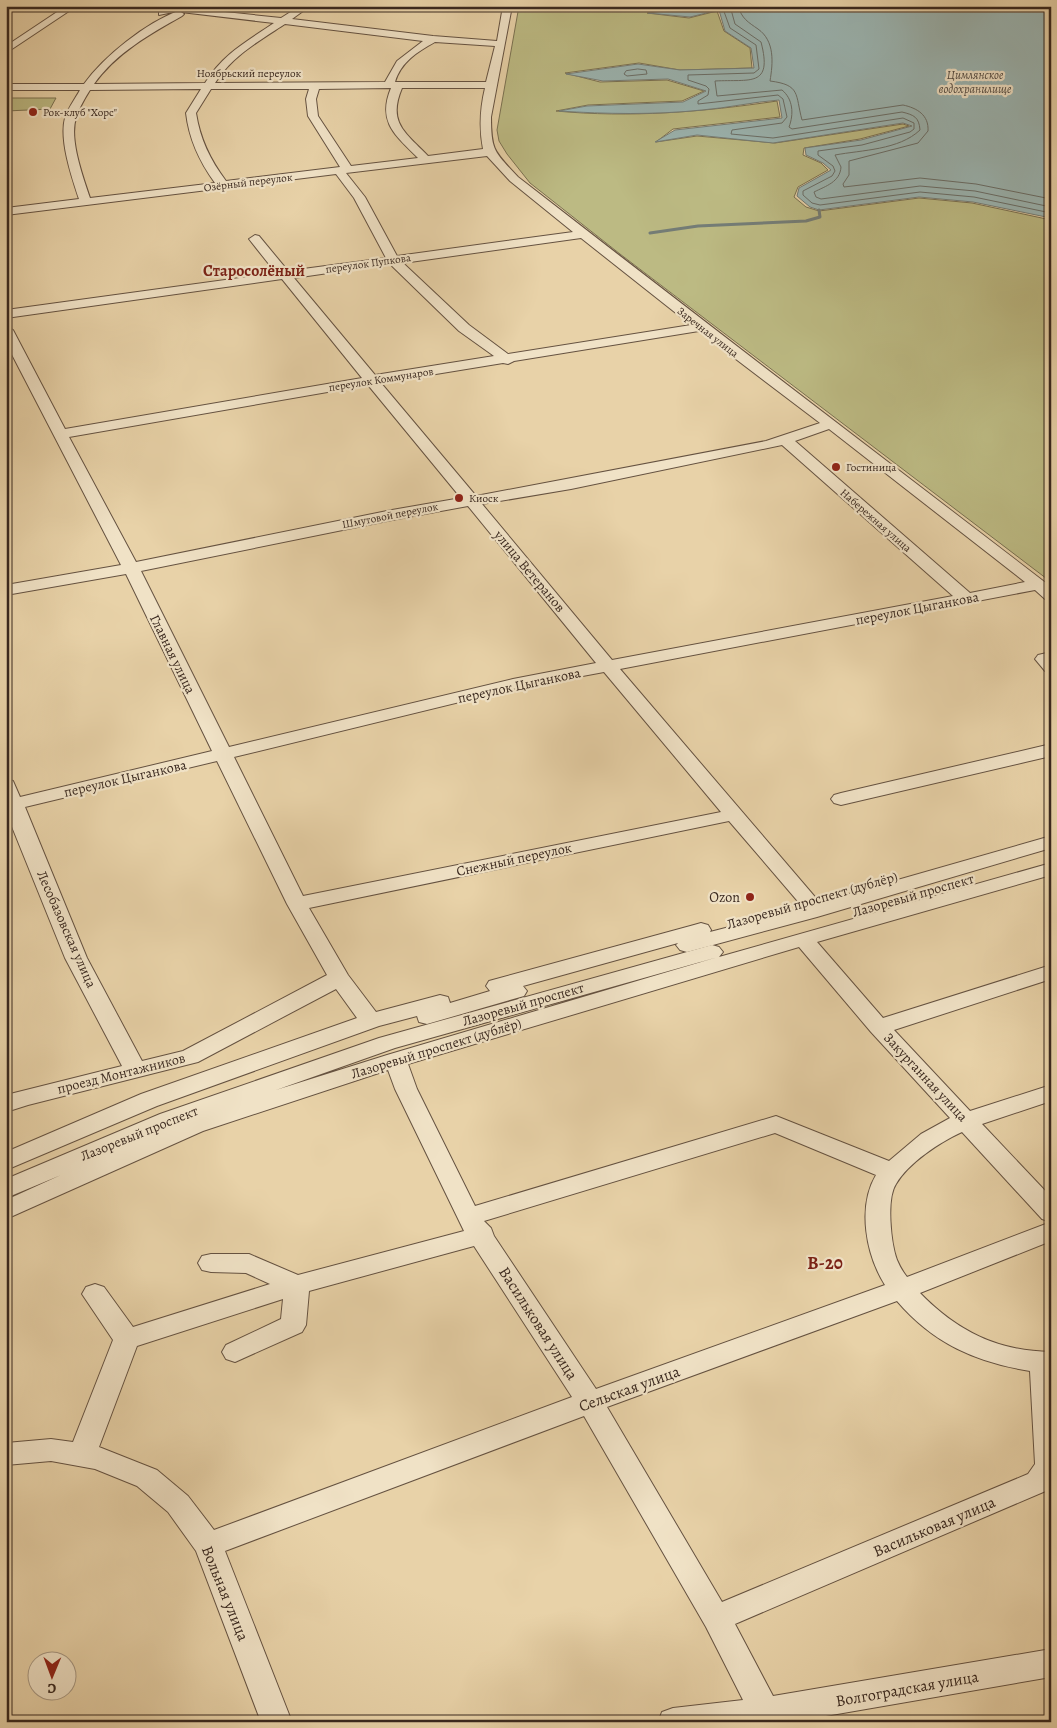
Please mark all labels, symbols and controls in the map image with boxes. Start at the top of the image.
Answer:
street label: Ноябрьский переулок [197,66,302,81]
water label: Цимлянское водохранилище [939,67,1012,97]
place label: Рок-клуб "Хорс" [43,105,117,120]
marker: Рок-клуб "Хорс" [27,106,39,118]
street label: Озёрный переулок [203,170,294,195]
street label: переулок Пупкова [324,250,413,277]
district label: Староcолёный [203,260,305,282]
street label: Заречная улица [674,304,742,362]
street label: переулок Коммунаров [328,364,435,395]
place label: Гостиница [846,460,897,475]
marker: Гостиница [830,461,842,473]
street label: Набережная улица [837,485,915,556]
place label: Киоск [469,491,499,506]
marker: Киоск [453,492,465,504]
street label: Шмутовой переулок [341,499,440,532]
street label: улица Ветеранов [489,526,570,617]
street label: переулок Цыганкова [854,587,981,630]
street label: Главная улица [145,611,200,698]
street label: переулок Цыганкова [456,663,583,708]
street label: переулок Цыганкова [62,755,189,802]
street label: Снежный переулок [455,838,574,881]
street label: Лазоревый проспект (дублёр) [724,867,900,934]
street label: Лесобазовская улица [32,868,101,991]
street label: Лазоревый проспект [850,869,976,922]
place label: Ozon [709,888,740,907]
marker: Ozon [744,891,756,903]
street label: Лазоревый проспект [460,978,586,1031]
street label: Лазоревый проспект (дублёр) [349,1013,524,1083]
street label: Закурганная улица [879,1029,972,1126]
street label: проезд Монтажников [55,1048,188,1099]
street label: Лазоревый проспект [78,1101,201,1166]
district label: В-20 [807,1251,843,1275]
street label: Васильковая улица [493,1263,583,1385]
street label: Сельская улица [576,1360,683,1417]
street label: Васильковая улица [870,1491,1000,1563]
street label: Вольная улица [196,1542,254,1645]
north arrow [28,1650,78,1700]
street label: Волгоградская улица [834,1665,981,1712]
text: С [47,1679,56,1698]

